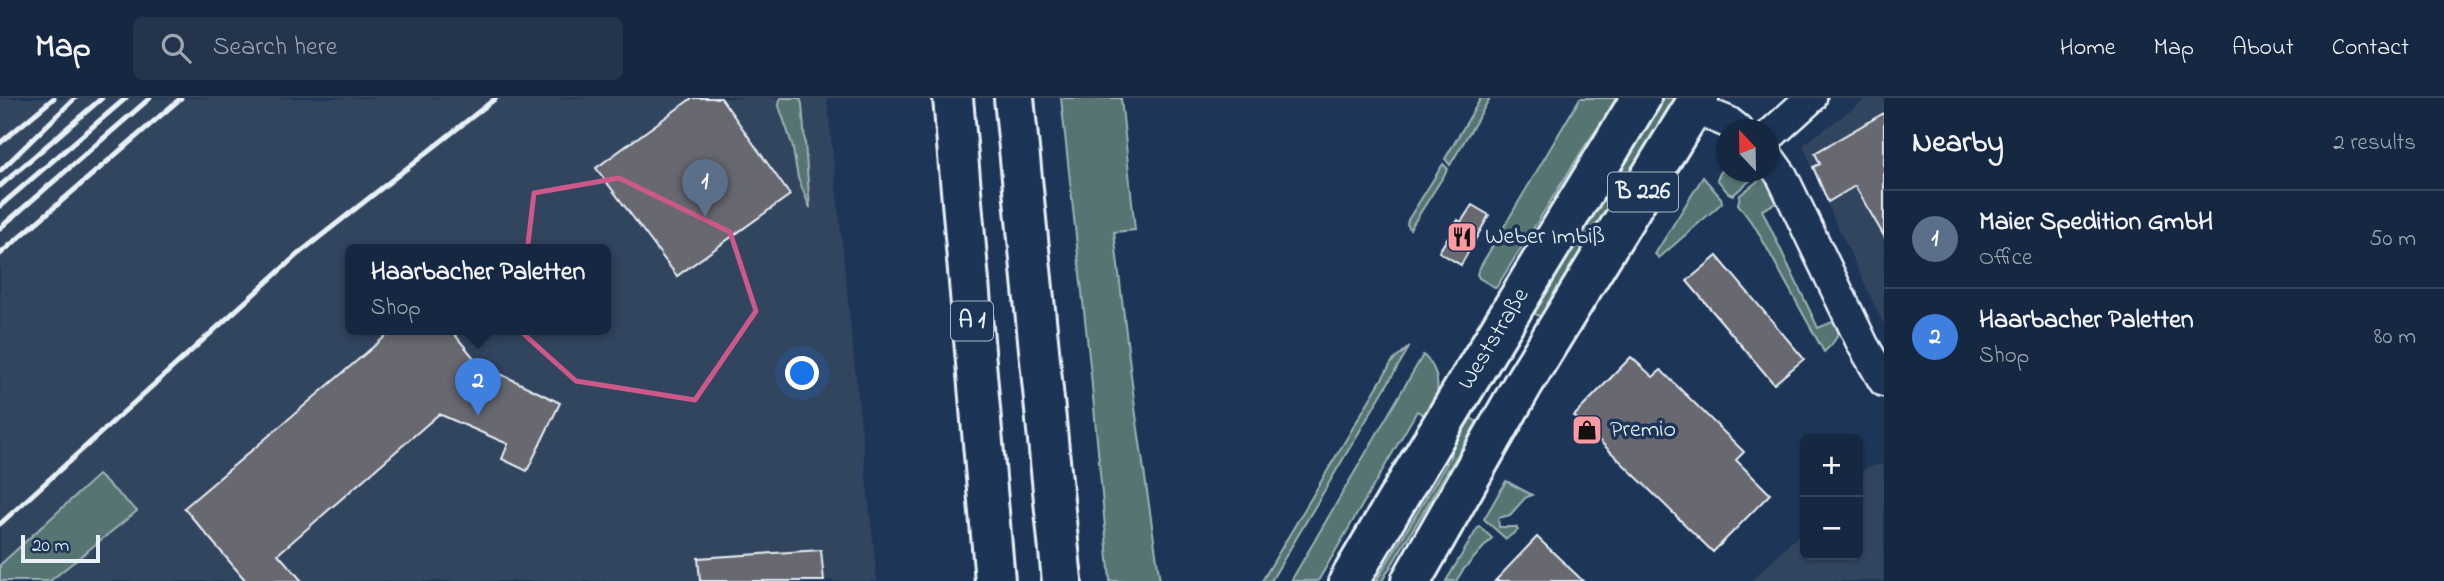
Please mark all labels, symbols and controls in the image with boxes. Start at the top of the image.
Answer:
search box [133,17,623,80]
text: Map [35,24,91,72]
icon: search [157,29,195,67]
text: Search here [213,29,337,67]
text: Home [2060,31,2116,66]
text: Map [2154,31,2194,66]
text: About [2232,31,2294,66]
text: Contact [2332,31,2409,66]
north arrow [1716,119,1779,182]
text: Nearby [1912,122,2004,166]
text: 2 results [2333,127,2416,160]
pin: 1 [682,159,728,217]
road number: B 226 [1608,172,1678,212]
text: Maier Spedition GmbH [1979,204,2213,242]
restaurant icon: Weber Imbiß [1445,220,1479,254]
place label: Weber Imbiß [1485,220,1605,255]
text: 1 [1931,223,1939,256]
text: 50 m [2369,223,2416,256]
text: Office [1979,242,2032,275]
popup [345,244,611,335]
text: Haarbacher Paletten [371,254,585,292]
street label: Weststraße [1449,281,1539,397]
text: Shop [371,292,421,325]
road number: A 1 [951,302,993,341]
text: Haarbacher Paletten [1979,302,2194,340]
text: 2 [1929,321,1941,354]
text: 80 m [2374,321,2416,354]
text: Shop [1979,340,2029,373]
your location [785,356,819,390]
pin: 2 [455,358,501,416]
shop icon: Premio [1570,413,1604,447]
place label: Premio [1610,413,1676,448]
map controls [1800,434,1863,560]
button: + [1800,434,1863,497]
button: − [1800,497,1863,560]
scale bar [21,532,100,564]
text: 20 m [32,533,69,560]

